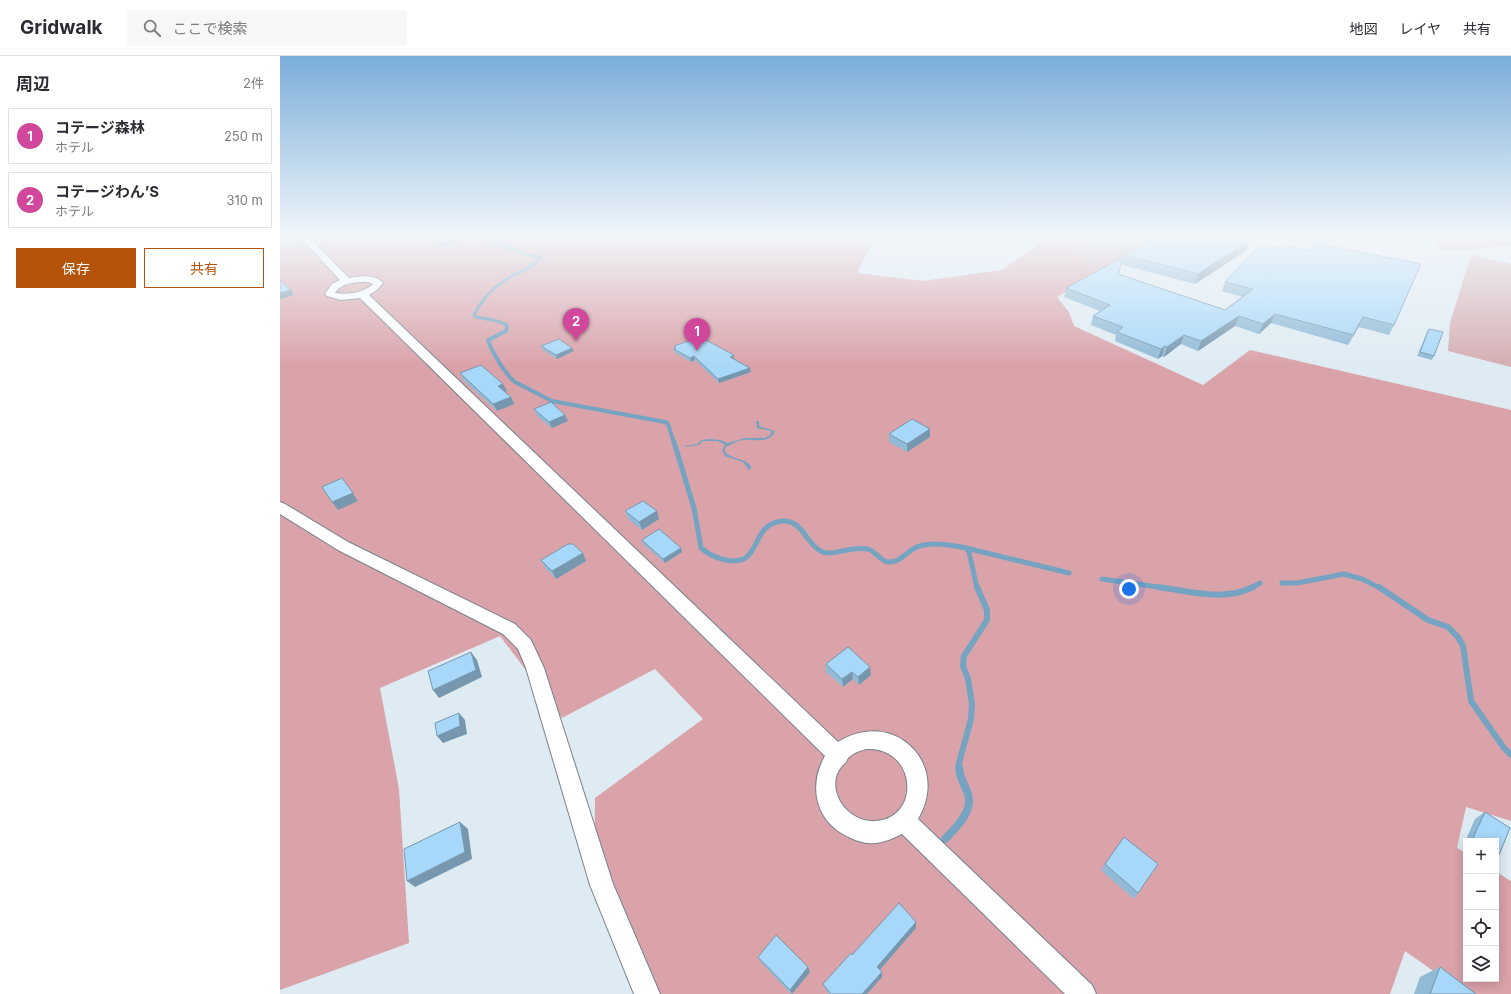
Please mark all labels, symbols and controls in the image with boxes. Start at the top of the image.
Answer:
search box [127,10,407,46]
text: Gridwalk [20,16,103,39]
icon: search [141,17,163,39]
text: ここで検索 [173,19,248,38]
text: 地図 [1349,20,1377,37]
text: レイヤ [1399,20,1441,37]
text: 共有 [1463,20,1491,37]
text: 周辺 [16,74,50,94]
text: 2件 [243,75,264,91]
text: コテージ森林 [55,118,145,137]
text: 1 [27,128,33,144]
text: 250 m [224,128,263,144]
text: ホテル [55,139,94,155]
text: コテージわん’S [55,182,159,201]
text: 2 [26,192,34,208]
text: 310 m [226,192,263,208]
text: ホテル [55,203,94,219]
button: 保存 [16,248,136,288]
button: 共有 [144,248,264,288]
pin: 2 [563,308,589,341]
pin: 1 [684,318,710,351]
your location [1119,579,1139,599]
map controls [1463,838,1499,982]
button: + [1463,838,1499,874]
button: − [1463,874,1499,910]
button: locate [1463,910,1499,946]
button: layers [1463,946,1499,982]

